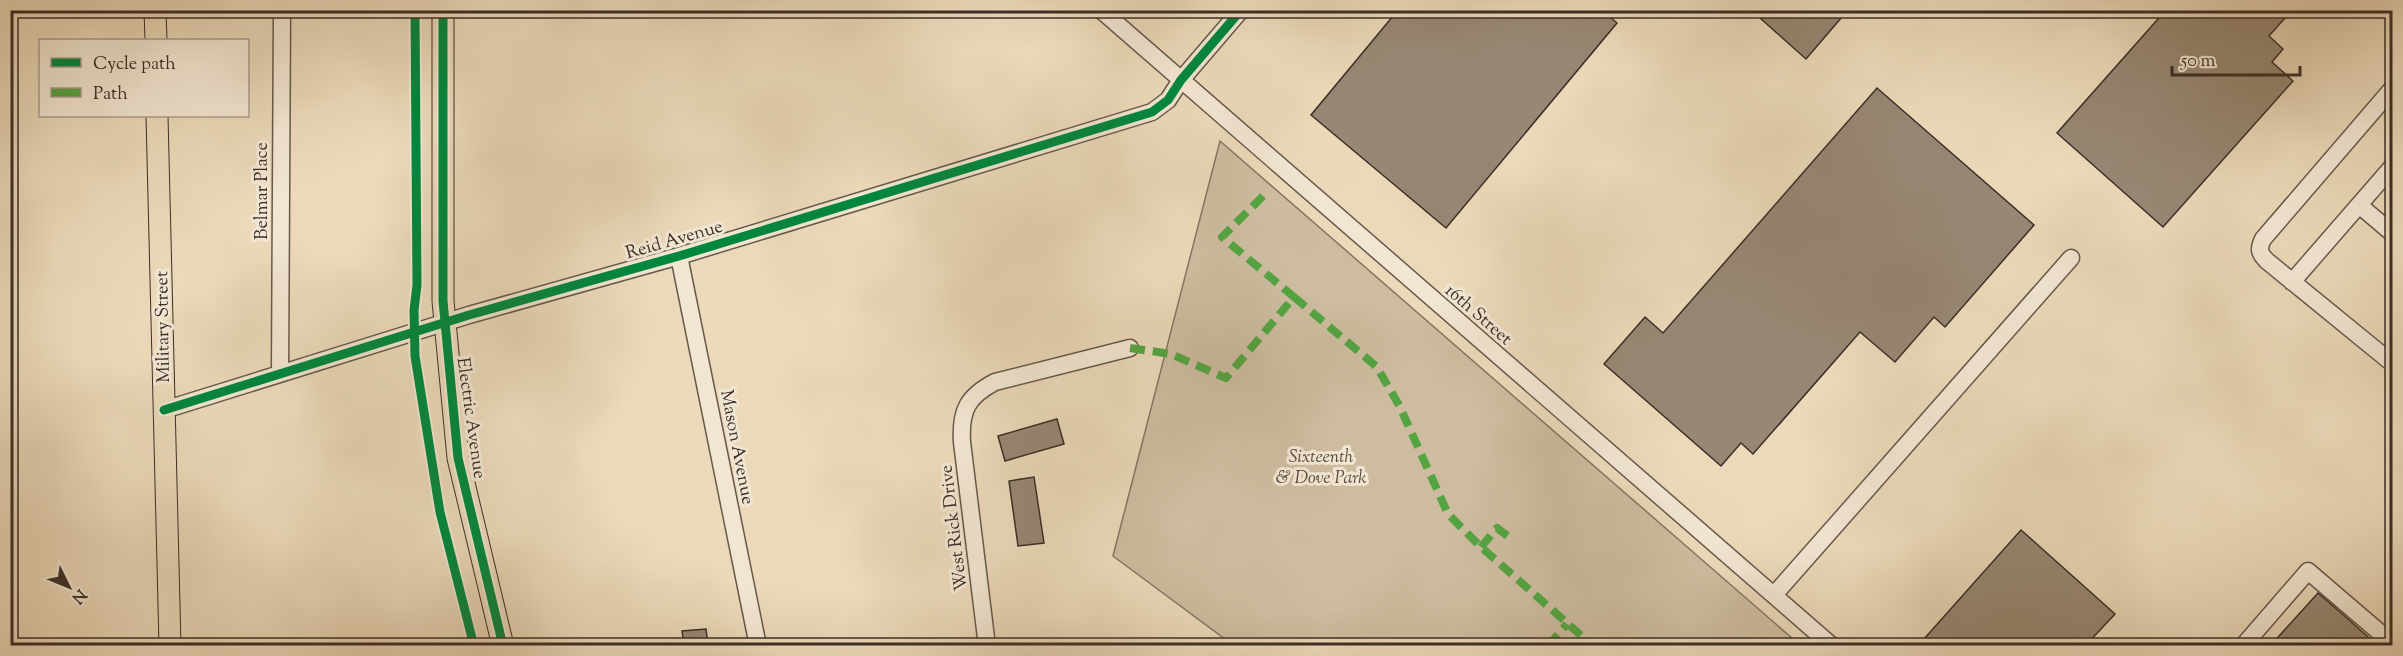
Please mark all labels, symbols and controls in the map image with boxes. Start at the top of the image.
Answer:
legend [39,39,249,117]
scale bar [2172,39,2300,77]
text: 50 m [2180,49,2216,75]
text: Cycle path [93,52,176,78]
text: Path [93,82,128,108]
street label: Belmar Place [250,142,276,240]
street label: Reid Avenue [623,215,726,267]
street label: Military Street [150,271,178,383]
street label: 16th Street [1438,279,1517,352]
street label: Electric Avenue [449,356,491,481]
street label: Mason Avenue [712,388,760,507]
park label: Sixteenth & Dove Park [1276,445,1366,492]
street label: West Rick Drive [934,463,976,592]
north arrow [39,557,99,617]
text: N [65,583,91,608]

